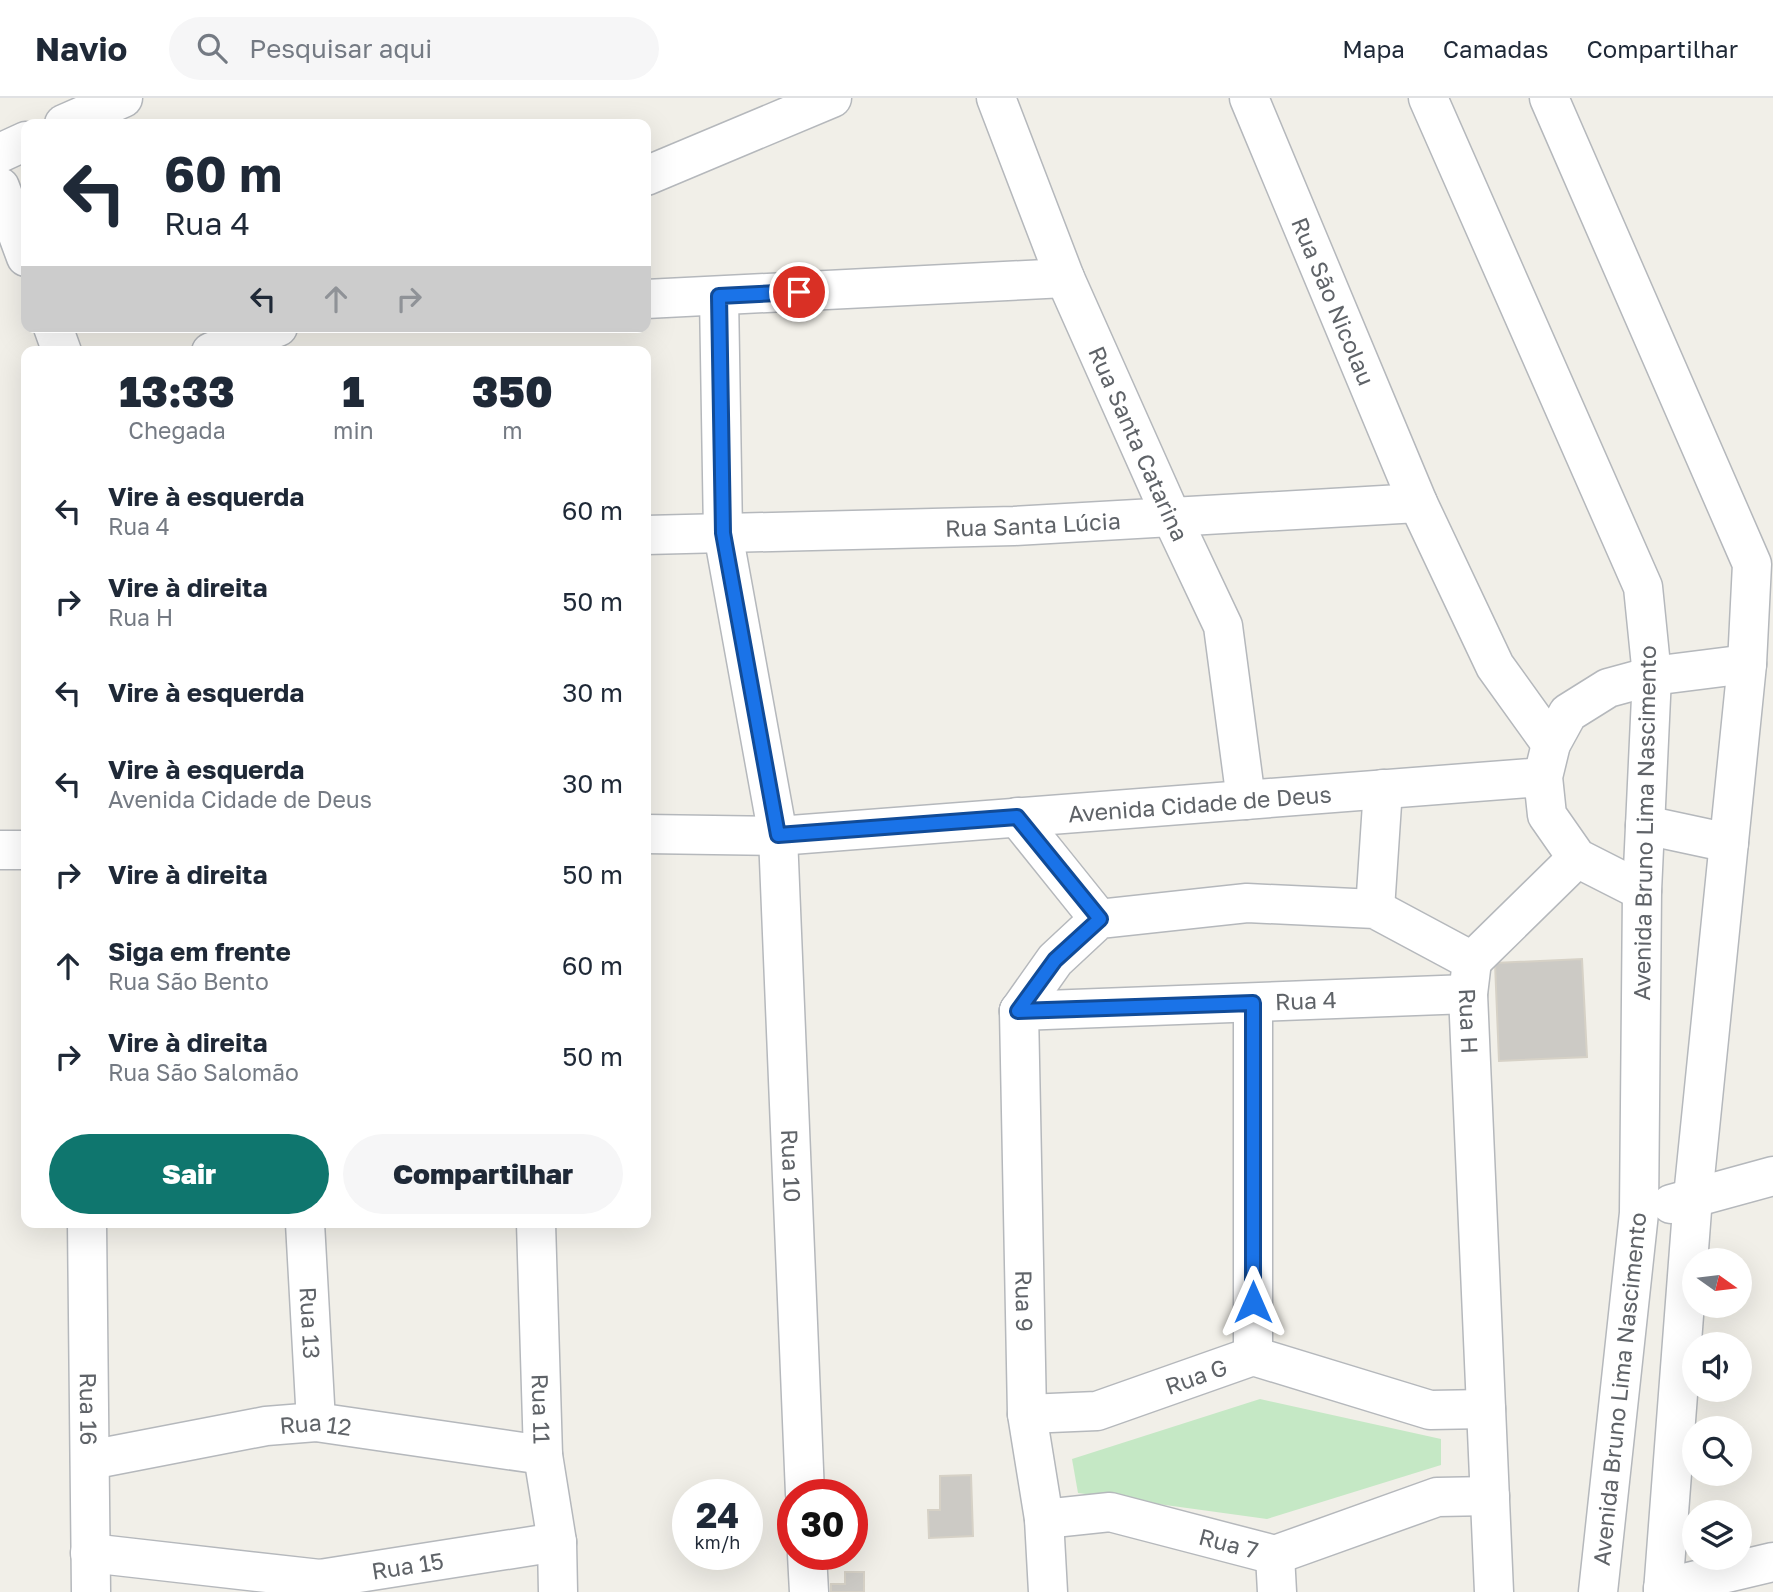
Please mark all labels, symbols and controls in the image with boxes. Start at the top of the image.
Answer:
search box [169,17,659,80]
text: Navio [35,29,127,68]
icon: search [193,29,231,67]
text: Pesquisar aqui [249,33,432,64]
text: Mapa [1342,34,1405,63]
text: Camadas [1443,34,1548,63]
text: Compartilhar [1586,34,1738,63]
text: 60 m [164,144,282,203]
icon: left [49,147,140,238]
text: Rua 4 [164,204,250,242]
street label: Rua São Nicolau [1286,213,1381,389]
pin [769,262,829,322]
icon: arrive [780,273,818,311]
icon: left [244,280,282,318]
icon: ahead [317,280,355,318]
icon: right [390,280,428,318]
street label: Rua Santa Catarina [1083,342,1195,545]
text: 13:33 [119,366,235,416]
text: 1 [342,366,364,416]
text: 350 [472,366,553,416]
text: Chegada [128,416,226,444]
text: min [333,416,374,444]
text: m [502,416,523,444]
text: Vire à esquerda [108,481,304,512]
icon: left [49,492,87,530]
text: 60 m [562,495,623,526]
street label: Rua Santa Lúcia [945,506,1121,542]
text: Rua 4 [108,512,170,540]
text: Vire à direita [108,572,268,603]
icon: right [49,583,87,621]
text: 50 m [562,586,623,617]
text: Rua H [108,603,173,631]
street label: Avenida Bruno Lima Nascimento [1627,645,1661,1001]
icon: left [49,674,87,712]
text: Vire à esquerda [108,677,304,708]
text: 30 m [562,677,623,708]
text: Vire à esquerda [108,754,304,785]
icon: left [49,765,87,803]
text: 30 m [562,768,623,799]
street label: Avenida Cidade de Deus [1067,779,1332,828]
text: Avenida Cidade de Deus [108,785,372,813]
icon: right [49,856,87,894]
text: Vire à direita [108,859,268,890]
text: 50 m [562,859,623,890]
text: Siga em frente [108,936,291,967]
icon: ahead [49,947,87,985]
text: 60 m [562,950,623,981]
text: Rua São Bento [108,967,269,995]
street label: Rua 4 [1274,985,1337,1015]
street label: Rua H [1454,988,1485,1054]
text: Vire à direita [108,1027,268,1058]
icon: right [49,1038,87,1076]
text: 50 m [562,1041,623,1072]
text: Rua São Salomão [108,1058,299,1086]
street label: Rua 10 [776,1129,807,1203]
button: Sair [49,1134,329,1214]
button: Compartilhar [343,1134,623,1214]
street label: Avenida Bruno Lima Nascimento [1587,1211,1651,1567]
north arrow [1682,1248,1752,1318]
map controls [1682,1248,1752,1570]
position arrow [1216,1265,1290,1339]
street label: Rua 9 [1010,1270,1039,1332]
street label: Rua 13 [295,1286,326,1360]
button: sound [1682,1332,1752,1402]
street label: Rua G [1161,1352,1231,1400]
street label: Rua 16 [75,1372,103,1446]
street label: Rua 11 [527,1373,557,1444]
street label: Rua 12 [278,1408,353,1441]
button: search [1682,1416,1752,1486]
speed limit sign: 30 [777,1479,868,1570]
text: 24 [696,1494,739,1536]
button: layers [1682,1500,1752,1570]
street label: Rua 7 [1196,1522,1261,1564]
text: km/h [695,1531,740,1553]
street label: Rua 15 [370,1546,445,1585]

